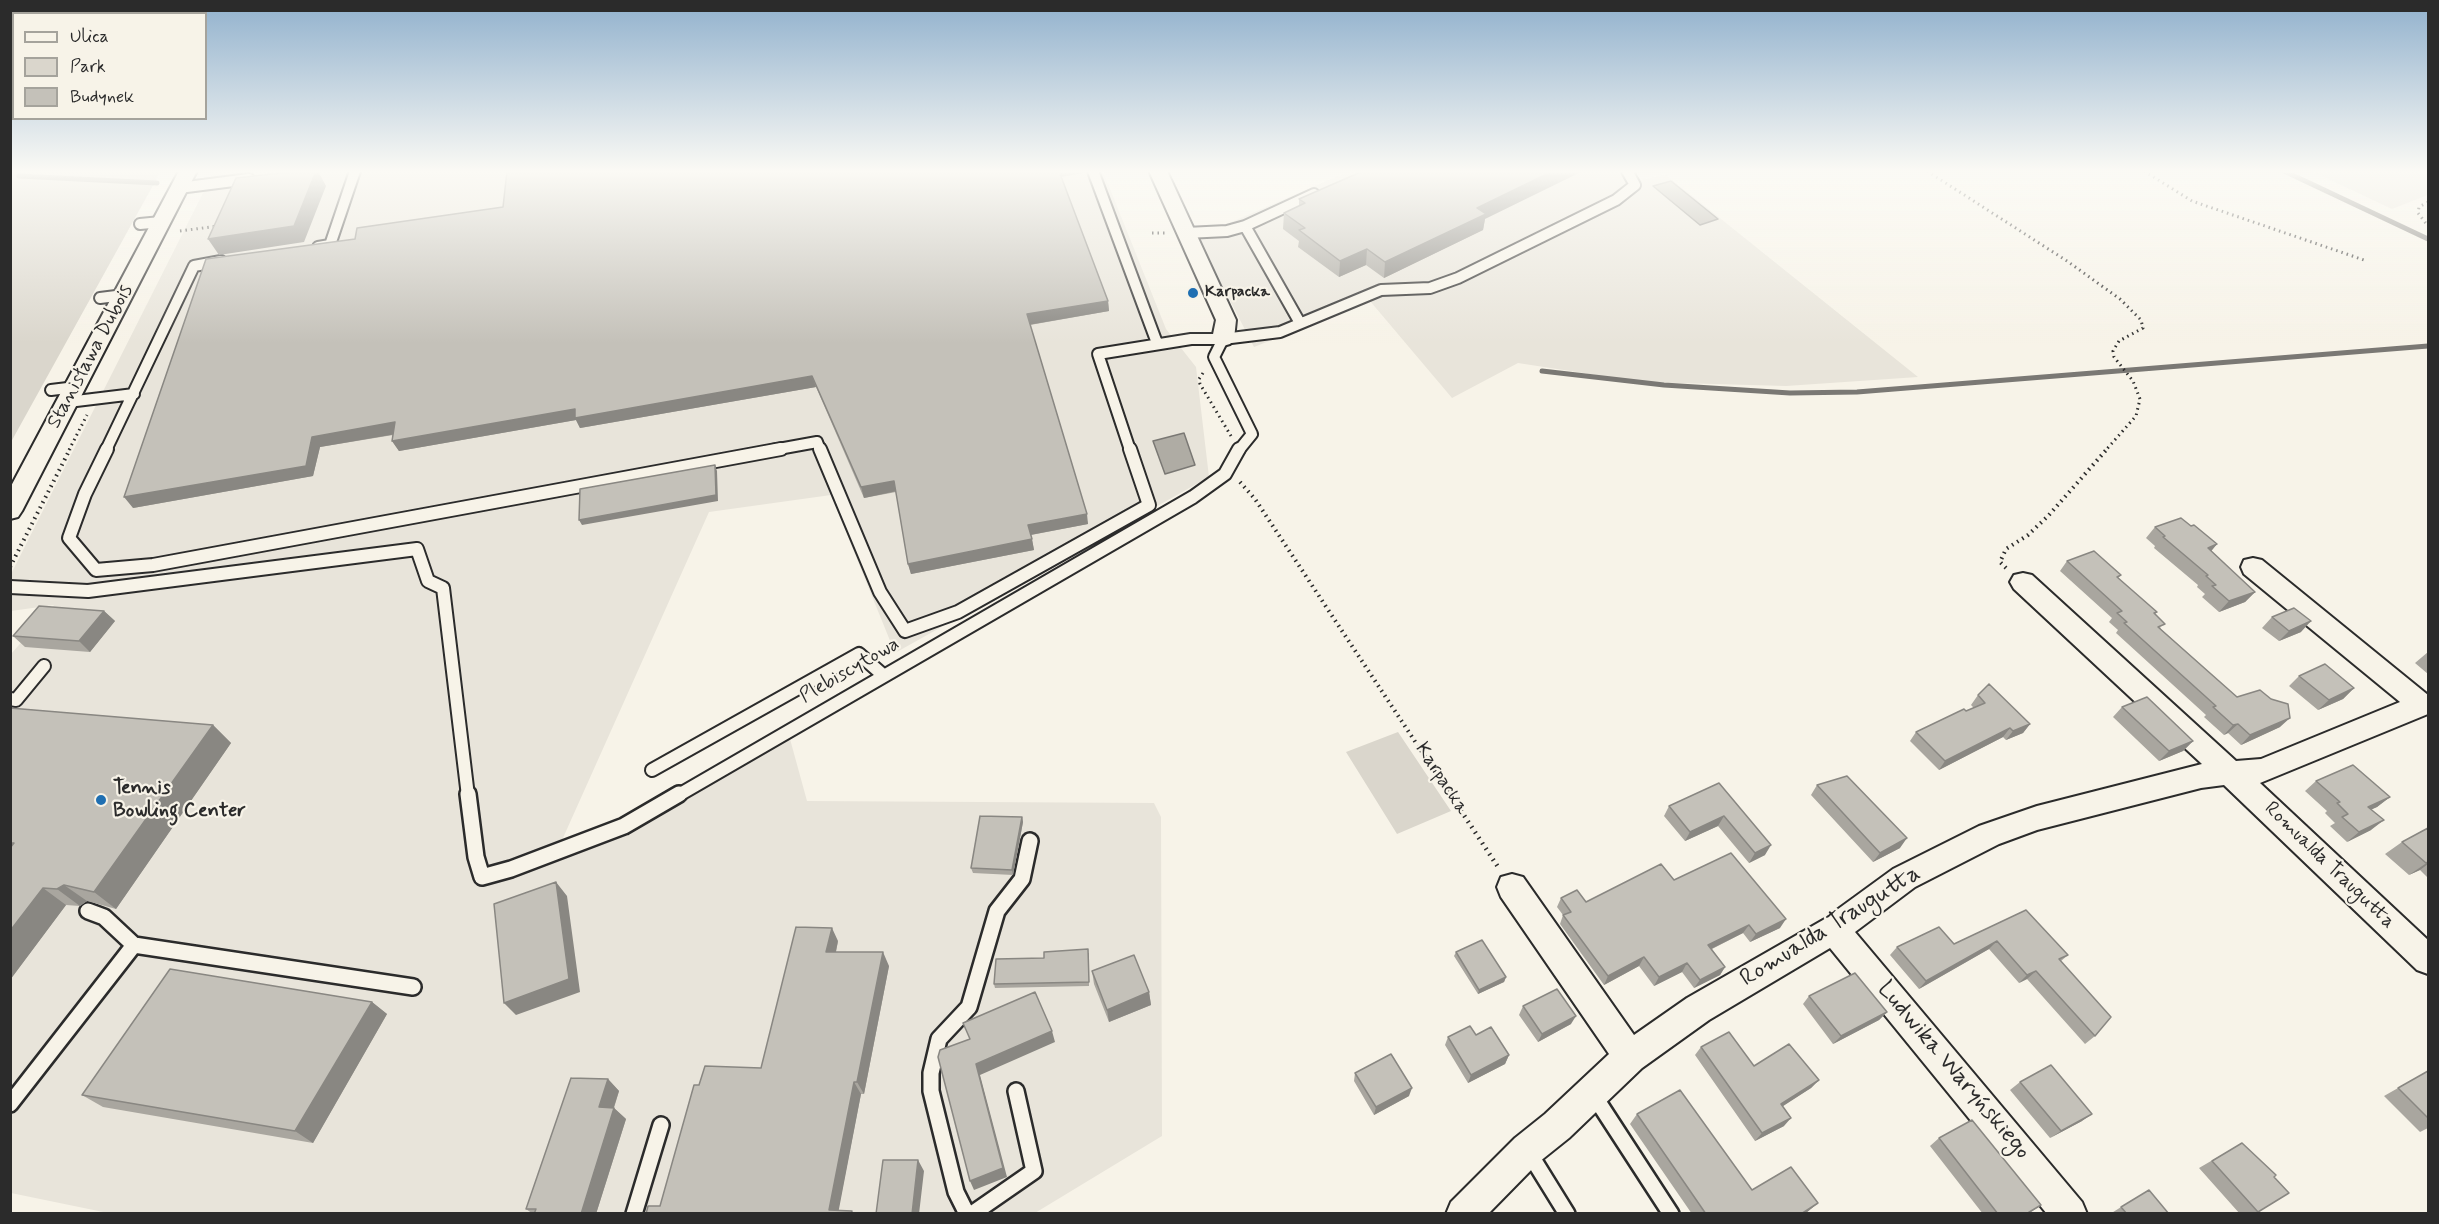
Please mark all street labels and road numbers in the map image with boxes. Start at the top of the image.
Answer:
street label: Stanisława Dubois [43,281,139,433]
street label: Plebiscytowa [796,633,904,709]
street label: Karpacka [1409,739,1473,819]
street label: Romualda Traugutta [2259,797,2399,935]
street label: Romualda Traugutta [1736,860,1926,994]
street label: Ludwika Waryńskiego [1870,976,2036,1166]

